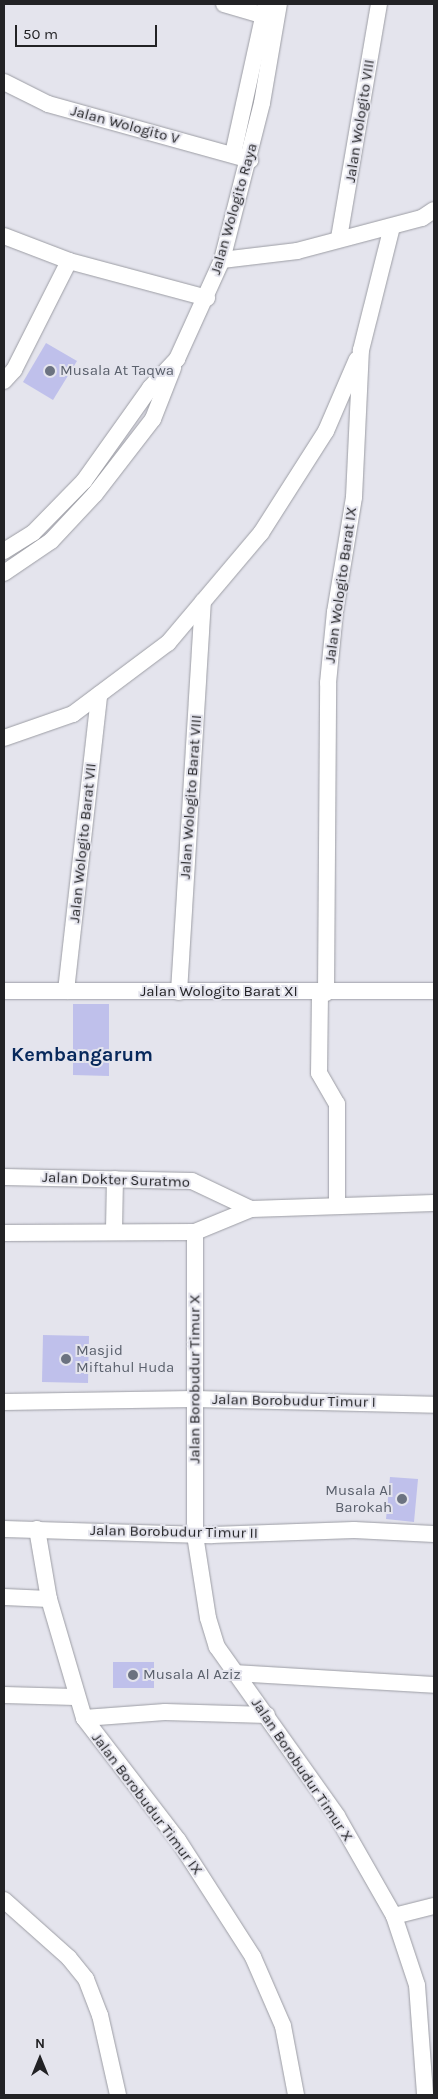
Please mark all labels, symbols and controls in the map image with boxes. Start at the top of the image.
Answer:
scale bar [18,15,160,47]
text: 50 m [23,25,58,43]
street label: Jalan Wologito VIII [341,58,379,184]
street label: Jalan Wologito V [69,102,181,148]
street label: Jalan Wologito Raya [207,141,261,277]
place label: Musala At Taqwa [60,362,174,380]
marker: Musala At Taqwa [44,365,56,377]
street label: Jalan Wologito Barat IX [321,506,361,664]
street label: Jalan Wologito Barat VIII [176,714,206,880]
street label: Jalan Wologito Barat VII [66,762,100,924]
street label: Jalan Wologito Barat XI [140,983,298,1001]
district label: Kembangarum [11,1042,153,1066]
street label: Jalan Dokter Suratmo [42,1168,190,1192]
street label: Jalan Borobudur Timur X [186,1294,204,1464]
place label: Masjid Miftahul Huda [76,1341,174,1376]
marker: Masjid Miftahul Huda [60,1353,72,1365]
street label: Jalan Borobudur Timur I [212,1391,376,1411]
place label: Musala Al Barokah [325,1481,392,1516]
marker: Musala Al Barokah [396,1493,408,1505]
street label: Jalan Borobudur Timur II [90,1522,258,1542]
place label: Musala Al Aziz [143,1666,241,1684]
marker: Musala Al Aziz [127,1669,139,1681]
street label: Jalan Borobudur Timur X [247,1695,357,1845]
street label: Jalan Borobudur Timur IX [88,1729,206,1879]
north arrow [15,2034,65,2084]
text: N [35,2035,45,2052]

